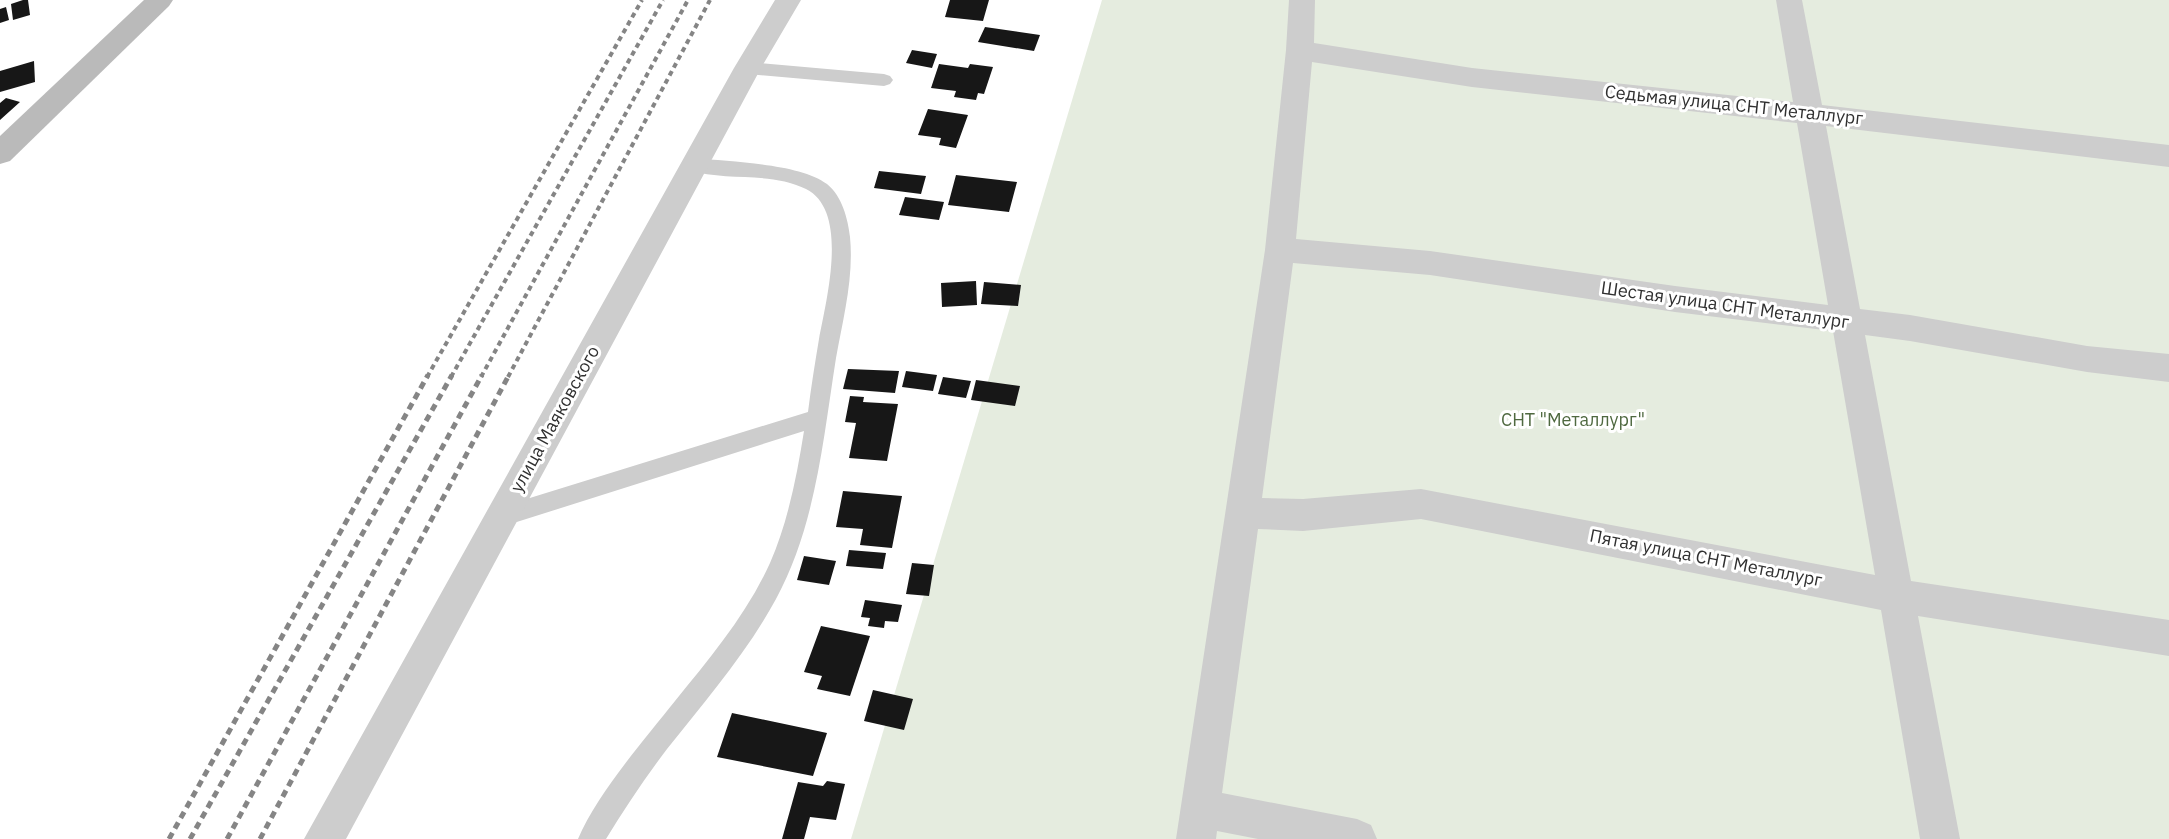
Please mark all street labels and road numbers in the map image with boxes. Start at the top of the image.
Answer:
street label: Седьмая улица СНТ Металлург [1604,79,1865,130]
street label: Шестая улица СНТ Металлург [1599,276,1851,333]
street label: улица Маяковского [505,341,604,496]
street label: Пятая улица СНТ Металлург [1588,524,1824,591]

